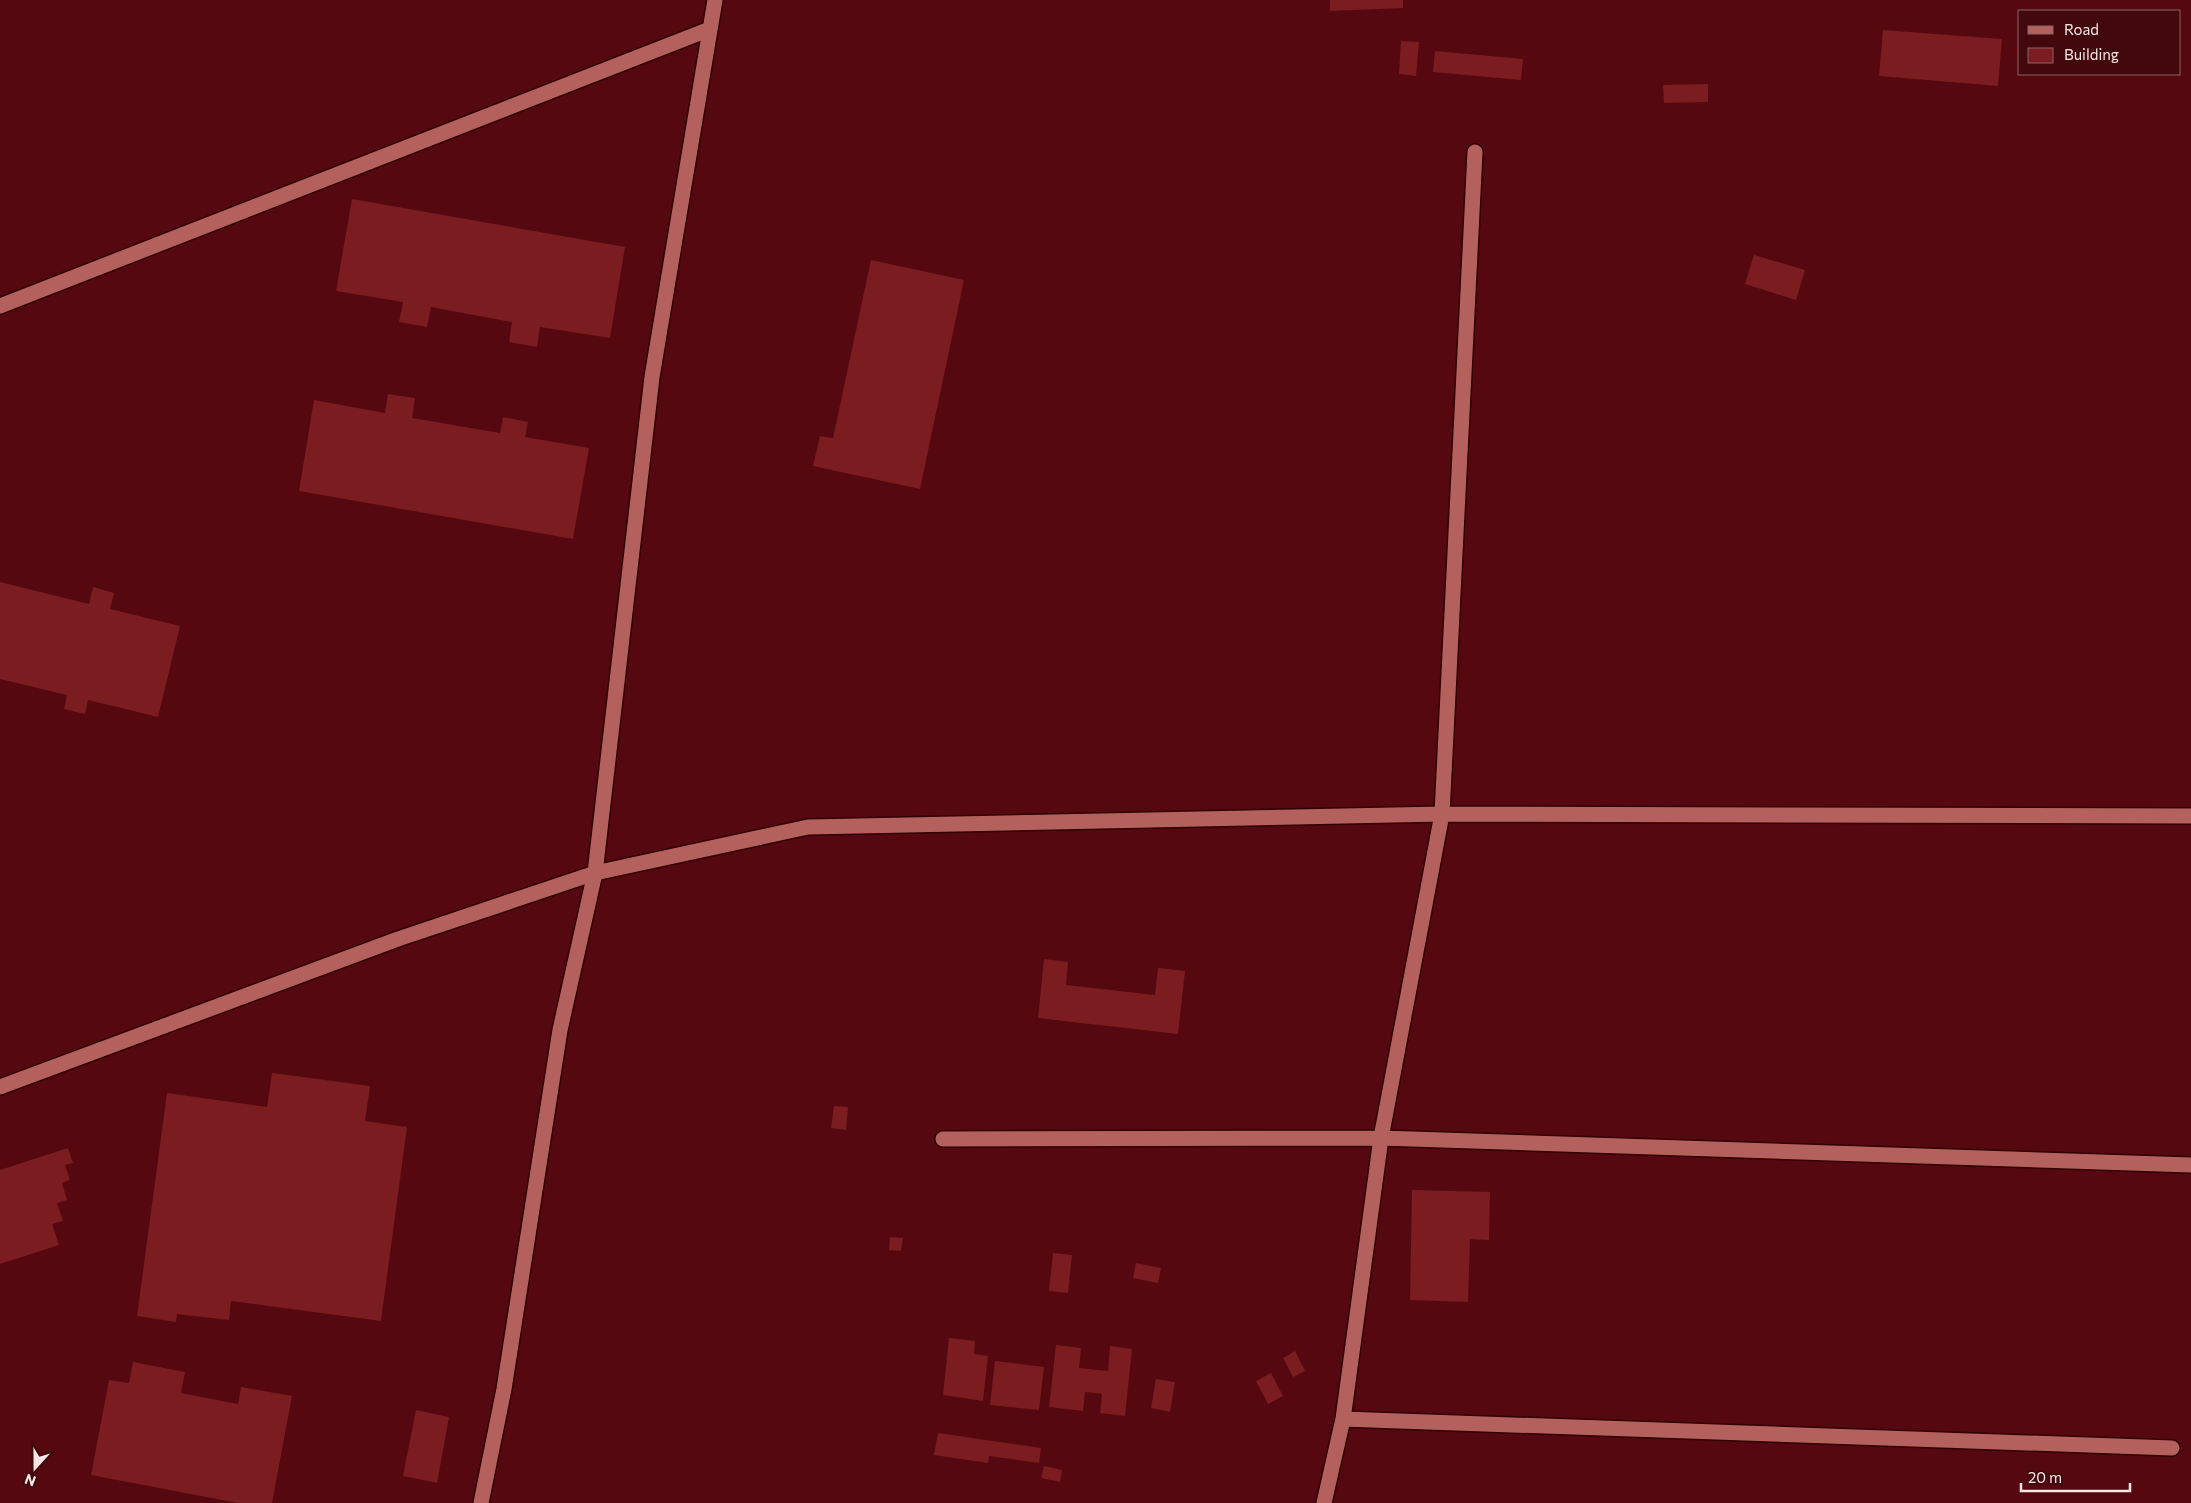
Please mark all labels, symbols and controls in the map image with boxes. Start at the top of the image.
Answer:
legend [2018,10,2181,75]
text: Road [2064,20,2099,38]
text: Building [2064,45,2119,63]
north arrow [10,1443,60,1493]
scale bar [2021,1460,2130,1492]
text: 20 m [2028,1468,2062,1486]
text: N [22,1471,38,1490]

